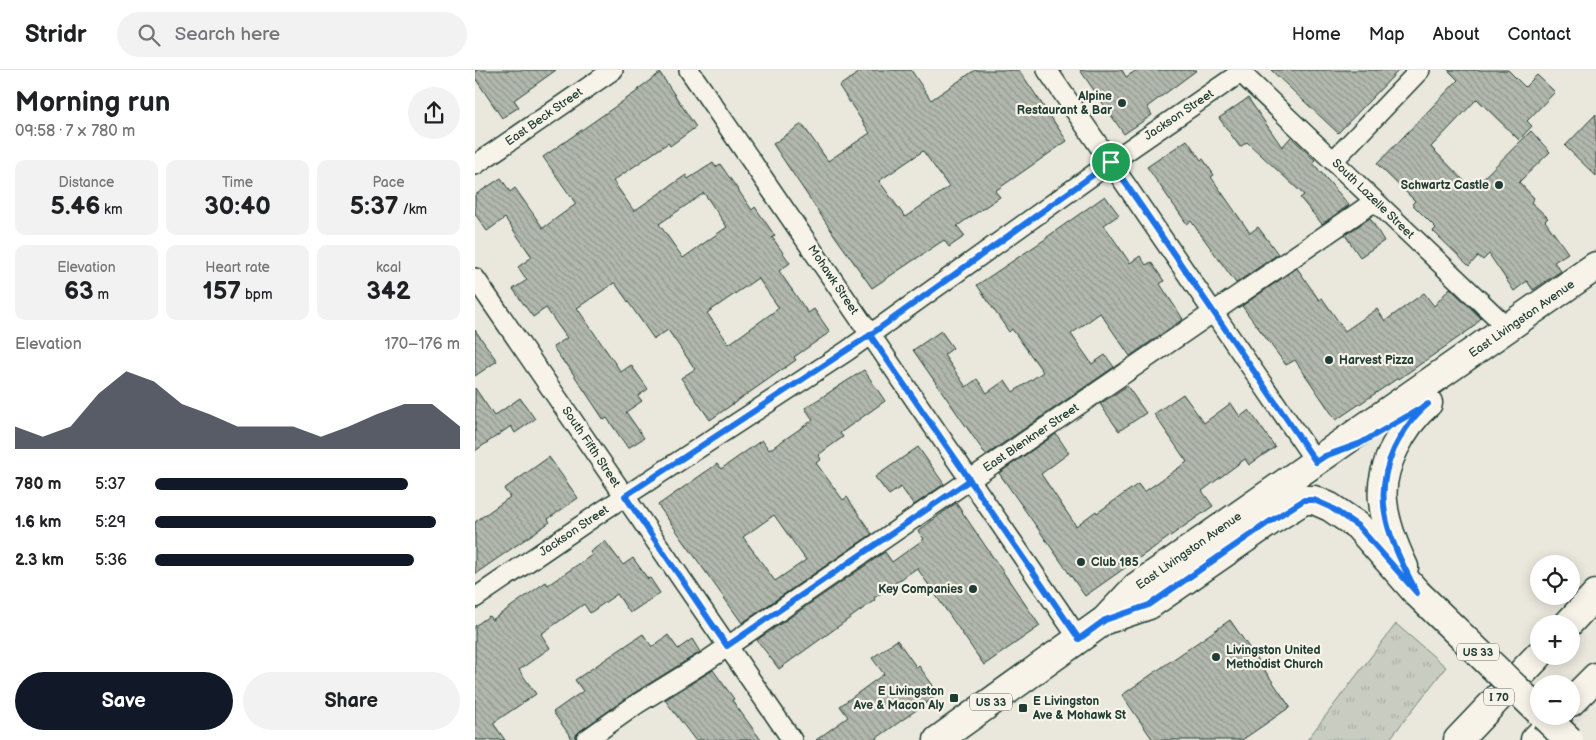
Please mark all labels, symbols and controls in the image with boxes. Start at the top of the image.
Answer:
search box [117,12,467,57]
text: Stridr [25,20,87,49]
icon: search [135,21,163,49]
text: Search here [175,23,280,46]
text: Home [1292,24,1341,45]
text: Map [1369,24,1405,45]
text: About [1433,24,1480,45]
text: Contact [1508,24,1571,45]
street label: East Beck Street [502,85,586,149]
text: Morning run [15,86,170,119]
street label: Jackson Street [1141,86,1217,144]
button: share [408,87,460,139]
place label: Alpine Restaurant & Bar [1017,89,1112,118]
marker: Alpine Restaurant & Bar [1116,97,1128,109]
text: 09:58 · 7 × 780 m [15,122,135,141]
pin [1090,141,1132,183]
icon: arrive [1097,148,1125,176]
street label: South Lazelle Street [1329,156,1417,242]
text: Distance [59,174,114,191]
text: Time [222,174,253,191]
text: Pace [373,174,404,191]
place label: Schwartz Castle [1401,178,1489,193]
marker: Schwartz Castle [1493,179,1505,191]
text: 5.46 [50,191,100,222]
text: 30:40 [204,191,271,222]
text: 5:37 [350,191,399,222]
text: km [100,201,123,218]
text: /km [399,201,427,218]
street label: Mohawk Street [804,242,862,318]
text: Elevation [57,259,116,276]
text: Heart rate [205,259,270,276]
text: kcal [376,259,401,276]
text: 63 [64,276,94,307]
text: 157 [202,276,241,307]
text: 342 [366,276,411,307]
street label: East Livingston Avenue [1466,277,1578,361]
text: m [94,286,109,303]
text: bpm [241,286,273,303]
text: Elevation [15,335,82,354]
text: 170–176 m [385,335,460,354]
place label: Harvest Pizza [1339,353,1414,368]
marker: Harvest Pizza [1323,354,1335,366]
street label: East Blenkner Street [980,400,1082,476]
street label: South Fifth Street [558,404,624,490]
text: 780 m [15,475,61,494]
text: 5:37 [95,475,125,494]
street label: Jackson Street [536,502,612,560]
street label: East Livingston Avenue [1133,509,1245,593]
text: 1.6 km [15,513,61,532]
text: 5:29 [95,513,126,532]
text: 2.3 km [15,551,64,570]
text: 5:36 [95,551,127,570]
place label: Club 185 [1091,555,1139,570]
map controls [1530,555,1580,725]
button: locate [1530,555,1580,605]
marker: Club 185 [1075,556,1087,568]
place label: Key Companies [878,582,963,597]
marker: Key Companies [967,583,979,595]
button: + [1530,615,1580,665]
place label: Livingston United Methodist Church [1226,643,1323,672]
road number: US 33 [1457,644,1499,660]
marker: Livingston United Methodist Church [1210,651,1222,663]
button: Save [15,672,233,730]
button: Share [243,672,460,730]
button: − [1530,675,1580,725]
place label: E Livingston Ave & Macon Aly [853,684,944,713]
road number: I 70 [1484,688,1514,706]
marker: E Livingston Ave & Macon Aly [948,692,960,704]
road number: US 33 [970,694,1012,710]
place label: E Livingston Ave & Mohawk St [1032,694,1126,723]
marker: E Livingston Ave & Mohawk St [1017,702,1029,714]

